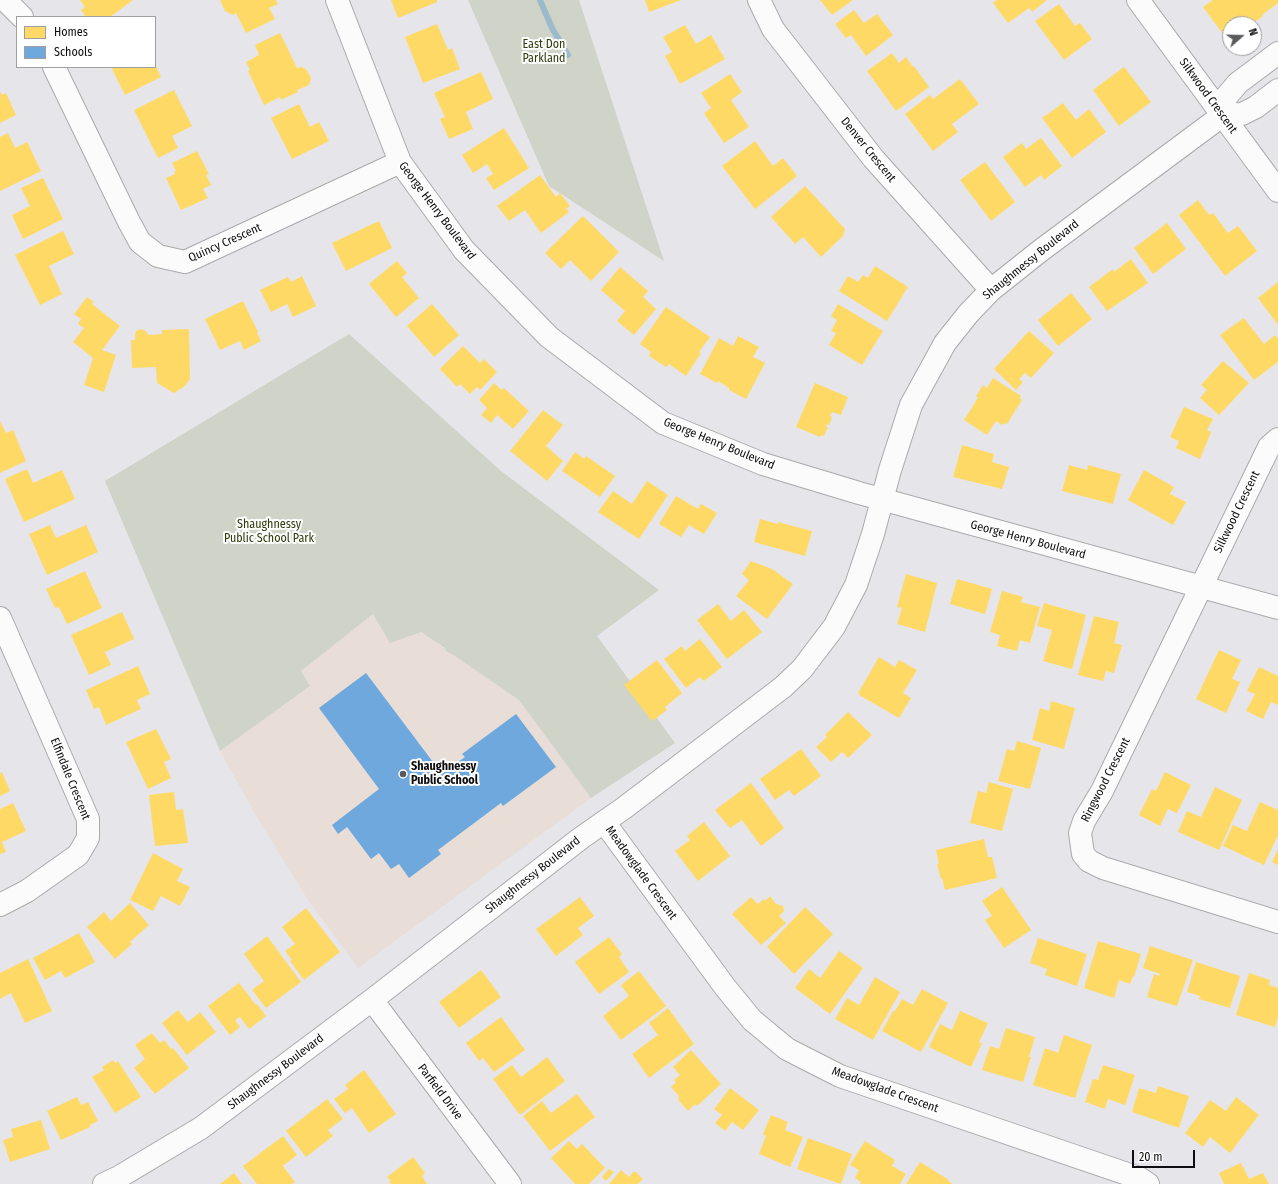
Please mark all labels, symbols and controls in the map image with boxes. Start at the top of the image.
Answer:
legend [16,16,156,68]
north arrow [1222,16,1262,56]
text: Homes [54,25,88,39]
text: N [1246,27,1260,37]
park label: East Don Parkland [522,38,566,66]
text: Schools [54,45,92,59]
street label: Silkwood Crescent [1176,56,1240,136]
street label: Denver Crescent [837,115,899,185]
street label: George Henry Boulevard [396,159,478,263]
street label: Shaughmessy Boulevard [980,217,1082,303]
street label: Quincy Crescent [186,220,264,266]
street label: George Henry Boulevard [661,415,777,473]
street label: Silkwood Crescent [1211,469,1263,555]
park label: Shaughnessy Public School Park [224,518,314,546]
street label: George Henry Boulevard [969,518,1087,562]
street label: Ringwood Crescent [1078,735,1134,825]
street label: Elfindale Crescent [47,736,93,822]
place label: Shaughnessy Public School [411,760,478,788]
marker: Shaughnessy Public School [398,769,408,779]
street label: Meadowglade Crescent [602,823,680,923]
street label: Shaughnessy Boulevard [483,834,583,916]
street label: Shaughnessy Boulevard [225,1031,327,1113]
street label: Parfield Drive [414,1061,466,1123]
street label: Meadowglade Crescent [830,1064,940,1116]
scale bar [1134,1142,1197,1168]
text: 20 m [1139,1150,1163,1164]

